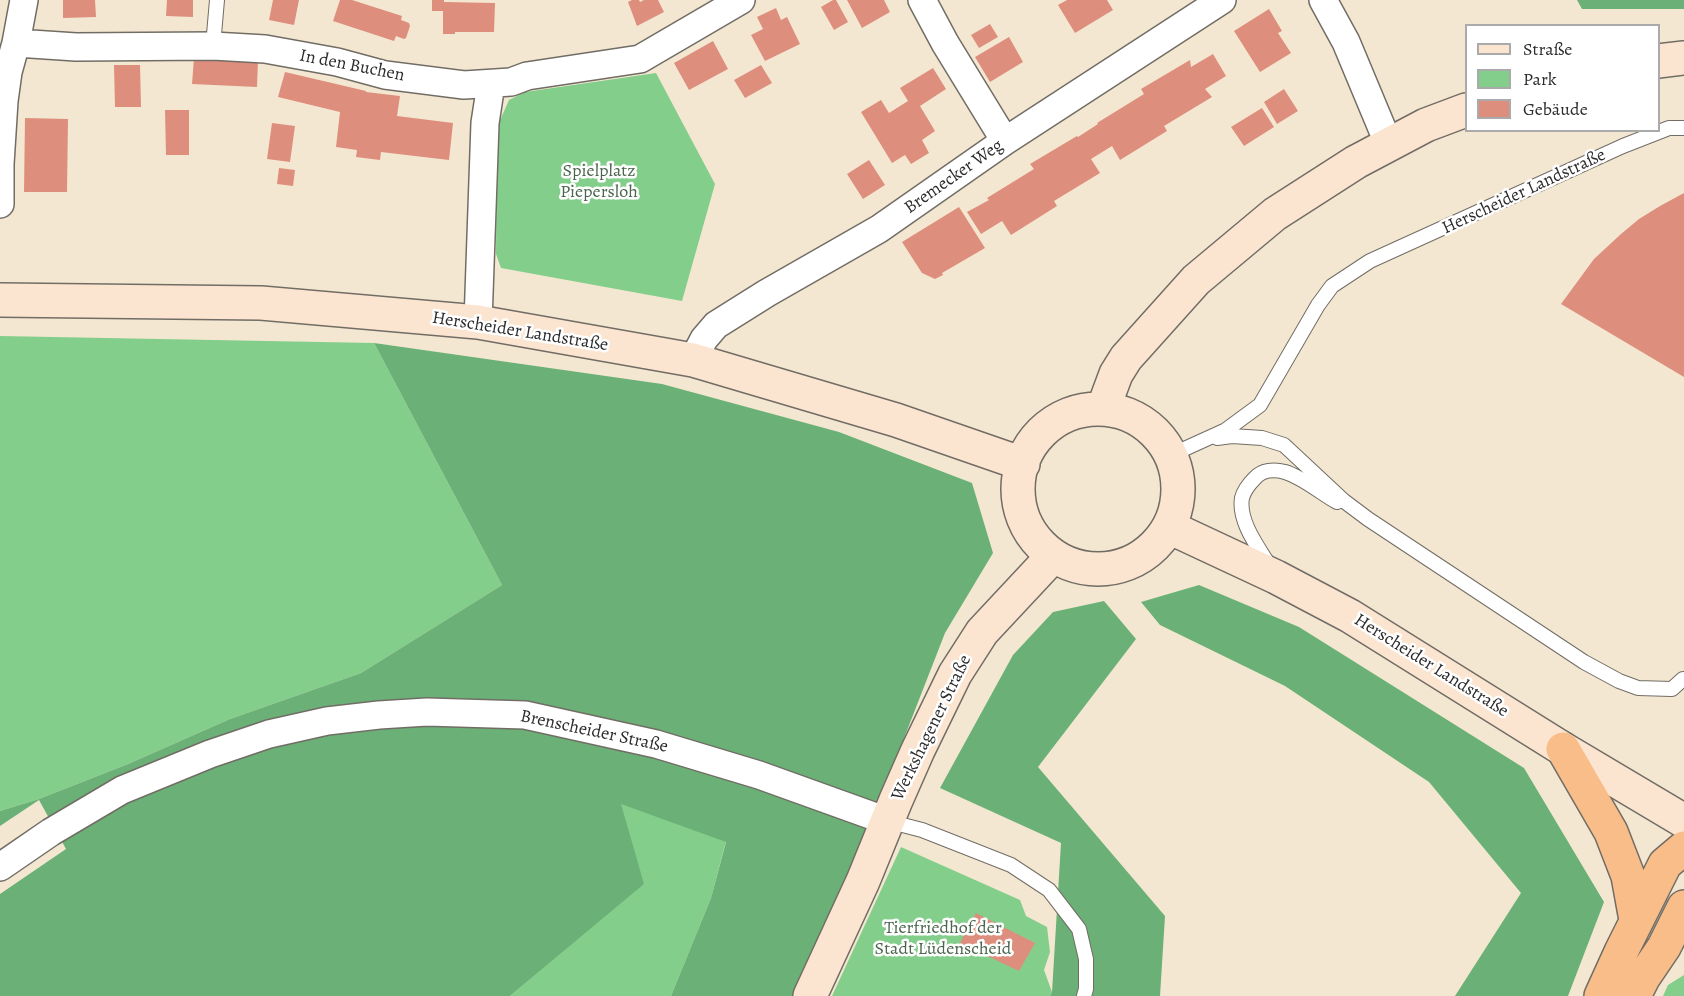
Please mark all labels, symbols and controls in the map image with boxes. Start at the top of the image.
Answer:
legend [1465,24,1660,132]
text: Straße [1523,37,1572,61]
street label: In den Buchen [298,45,406,87]
text: Park [1523,67,1557,91]
text: Gebäude [1523,97,1588,121]
street label: Bremecker Weg [901,135,1007,219]
street label: Herscheider Landstraße [1439,145,1609,239]
park label: Spielplatz Piepersloh [560,161,638,204]
street label: Herscheider Landstraße [430,307,610,357]
street label: Herscheider Landstraße [1350,610,1512,722]
street label: Werkshagener Straße [887,652,977,804]
street label: Brenscheider Straße [518,706,670,758]
park label: Tierfriedhof der Stadt Lüdenscheid [875,918,1011,960]

